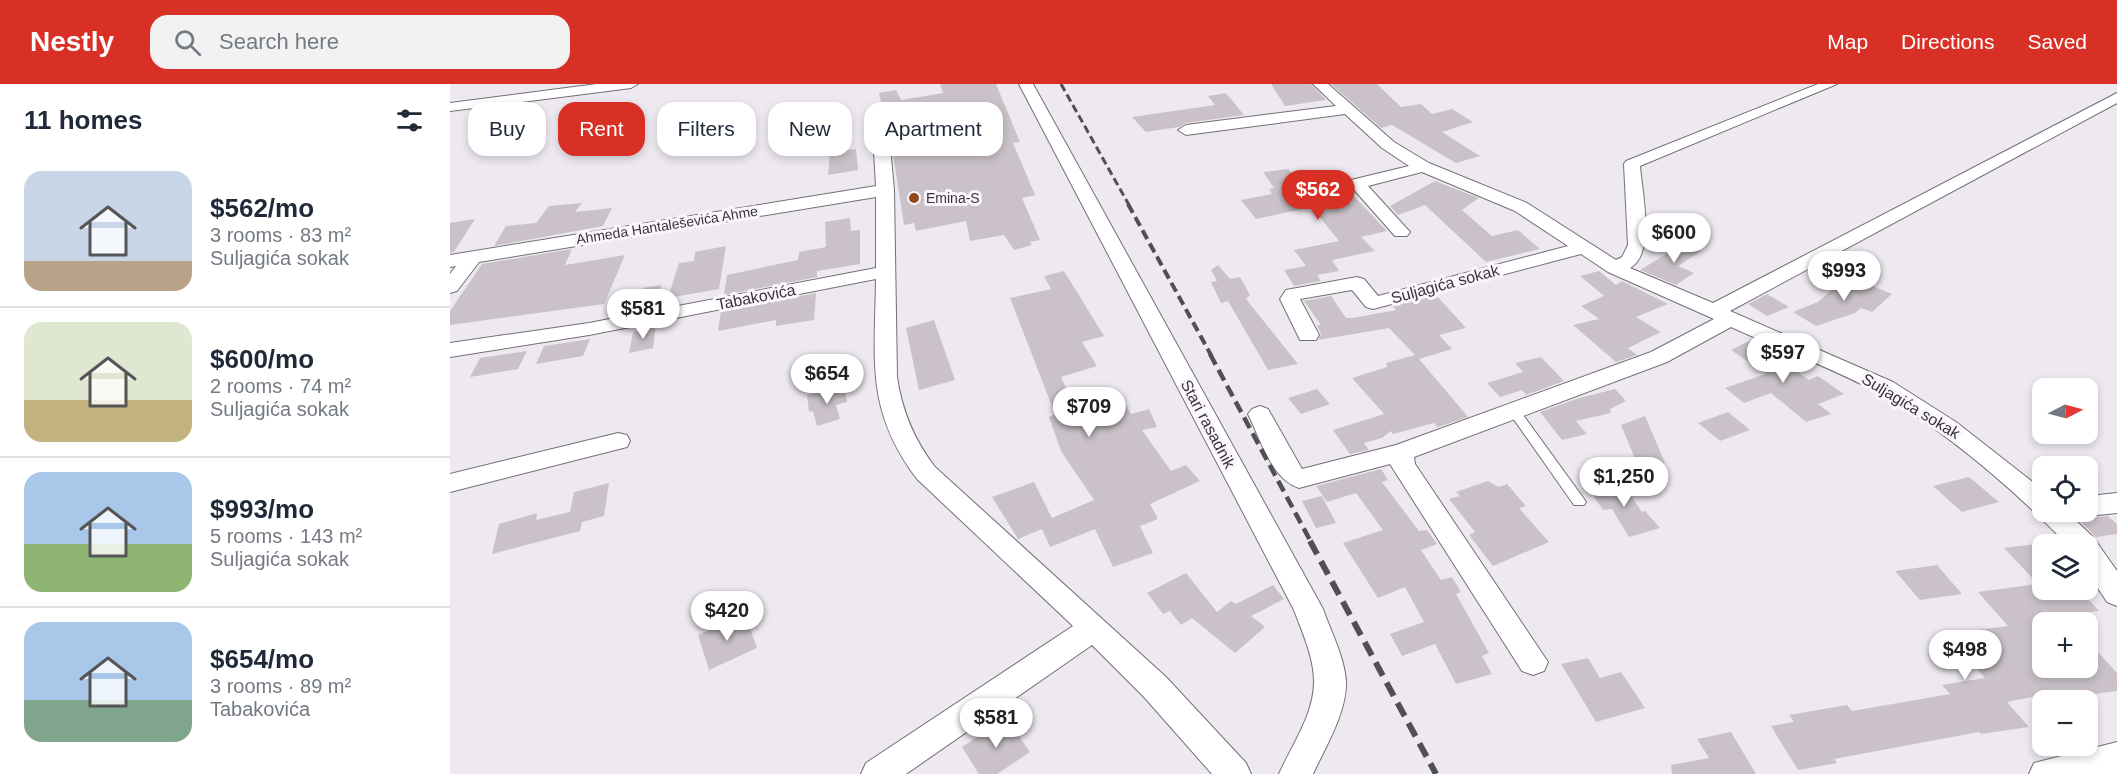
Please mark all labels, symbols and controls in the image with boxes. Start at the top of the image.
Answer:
search box [150,15,570,69]
text: Nestly [30,26,114,57]
icon: search [171,26,204,59]
text: Search here [219,29,339,54]
text: Map [1827,30,1868,53]
text: Directions [1901,30,1994,53]
text: Saved [2027,30,2087,53]
chip: Buy [468,102,546,156]
chip: Rent [558,102,645,156]
chip: Filters [657,102,756,156]
chip: New [768,102,852,156]
chip: Apartment [864,102,1003,156]
icon: filters [393,104,426,137]
text: 11 homes [24,105,143,135]
pin: $562 [1282,170,1354,221]
text: $562 [1296,178,1340,200]
place label: Emina-S [926,190,980,206]
marker: Emina-S [907,191,921,205]
text: $562/mo [210,193,314,223]
icon: home [72,195,144,267]
street label: Ahmeda Hantaleševića Ahme [575,203,759,247]
pin: $600 [1638,213,1710,264]
text: $600 [1652,221,1696,243]
text: 3 rooms · 83 m² [210,224,351,246]
text: Suljagića sokak [210,247,349,269]
pin: $993 [1808,251,1880,302]
text: $993 [1822,259,1866,281]
street label: Suljagića sokak [1389,261,1502,307]
street label: Tabakovića [715,281,797,313]
pin: $581 [607,289,679,340]
text: $581 [621,297,665,319]
pin: $597 [1747,333,1819,384]
text: $597 [1761,341,1805,363]
text: $600/mo [210,344,314,374]
icon: home [72,346,144,418]
pin: $654 [791,354,863,405]
text: $654 [805,362,849,384]
street label: Suljagića sokak [1859,370,1964,442]
text: 2 rooms · 74 m² [210,375,351,397]
street label: Stari rasadnik [1178,377,1239,472]
north arrow [2032,378,2098,444]
map controls [2032,378,2098,756]
pin: $709 [1053,387,1125,438]
text: $709 [1067,395,1111,417]
text: Suljagića sokak [210,398,349,420]
button: locate [2032,456,2098,522]
pin: $1,250 [1575,457,1673,508]
text: $1,250 [1593,465,1655,487]
text: $993/mo [210,494,314,524]
icon: home [72,496,144,568]
text: 5 rooms · 143 m² [210,525,362,547]
button: layers [2032,534,2098,600]
text: Suljagića sokak [210,548,349,570]
pin: $420 [691,591,763,642]
text: $420 [705,599,749,621]
button: + [2032,612,2098,678]
pin: $498 [1929,630,2001,681]
text: $498 [1943,638,1987,660]
text: $654/mo [210,644,314,674]
icon: home [72,646,144,718]
text: 3 rooms · 89 m² [210,675,351,697]
button: − [2032,690,2098,756]
text: Tabakovića [210,698,310,720]
pin: $581 [960,698,1032,749]
text: $581 [974,706,1018,728]

